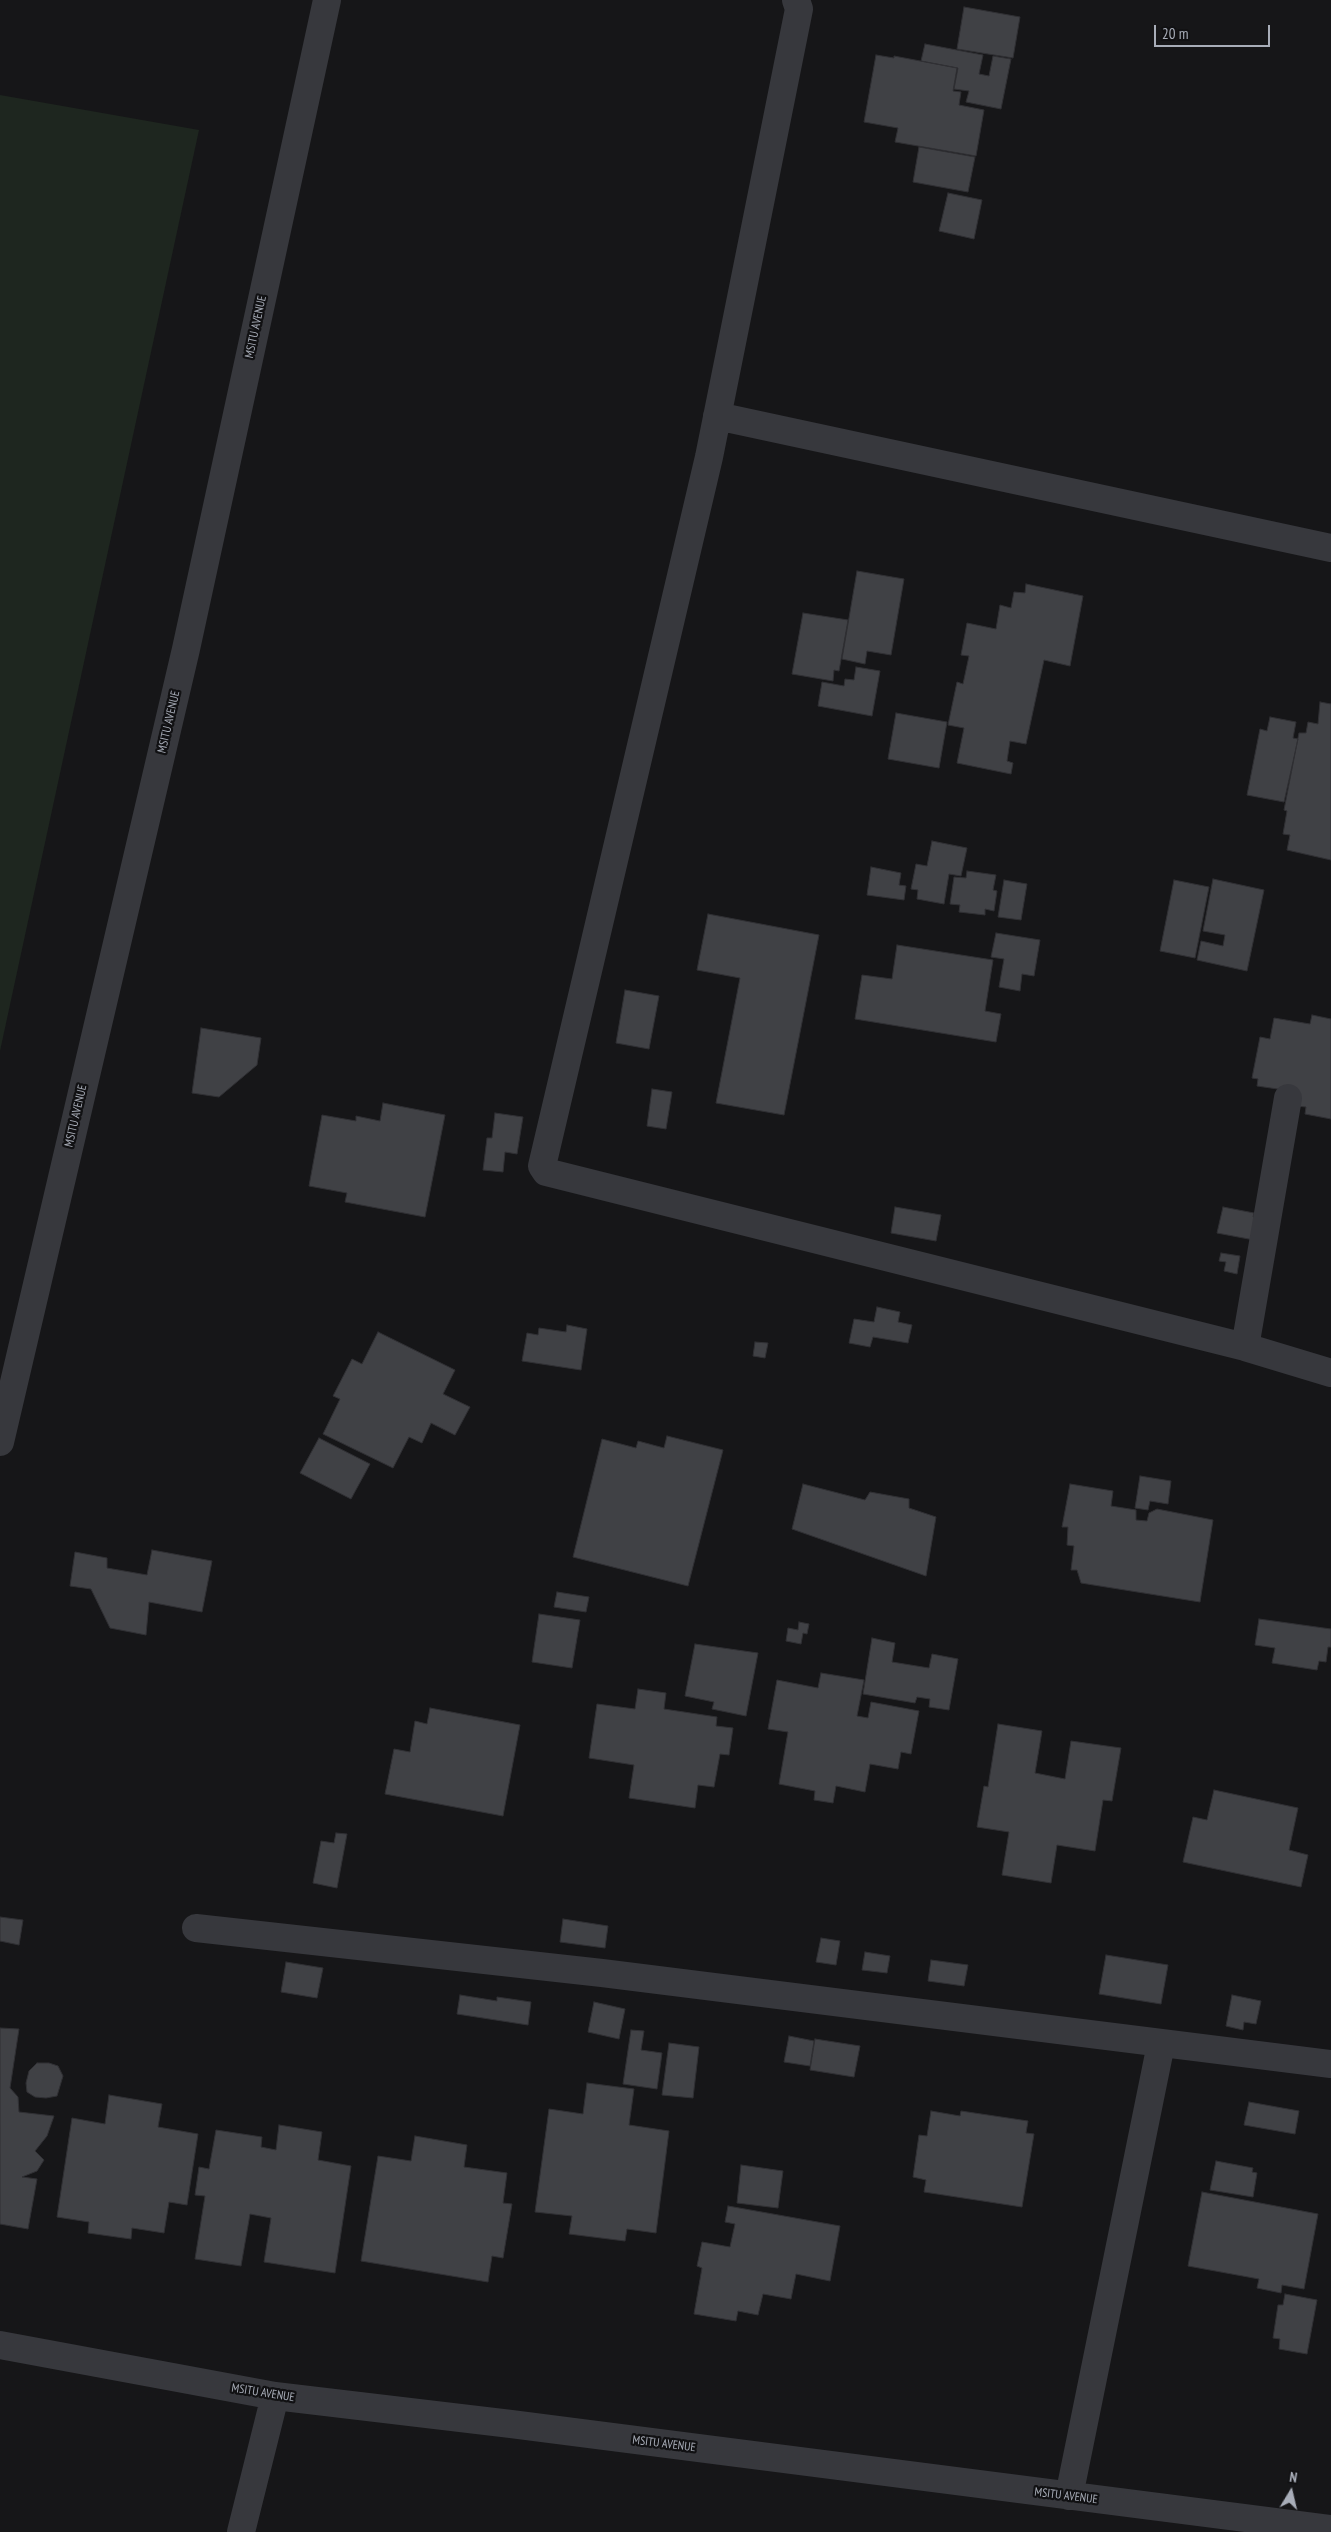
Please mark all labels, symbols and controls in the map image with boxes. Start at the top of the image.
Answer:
scale bar [1156,15,1272,47]
text: 20 m [1162,24,1188,43]
street label: MSITU AVENUE [242,294,270,360]
street label: MSITU AVENUE [155,689,183,755]
street label: MSITU AVENUE [62,1083,90,1149]
street label: MSITU AVENUE [231,2381,295,2405]
street label: MSITU AVENUE [632,2433,696,2455]
north arrow [1266,2467,1316,2517]
text: N [1288,2468,1298,2487]
street label: MSITU AVENUE [1034,2485,1098,2507]

